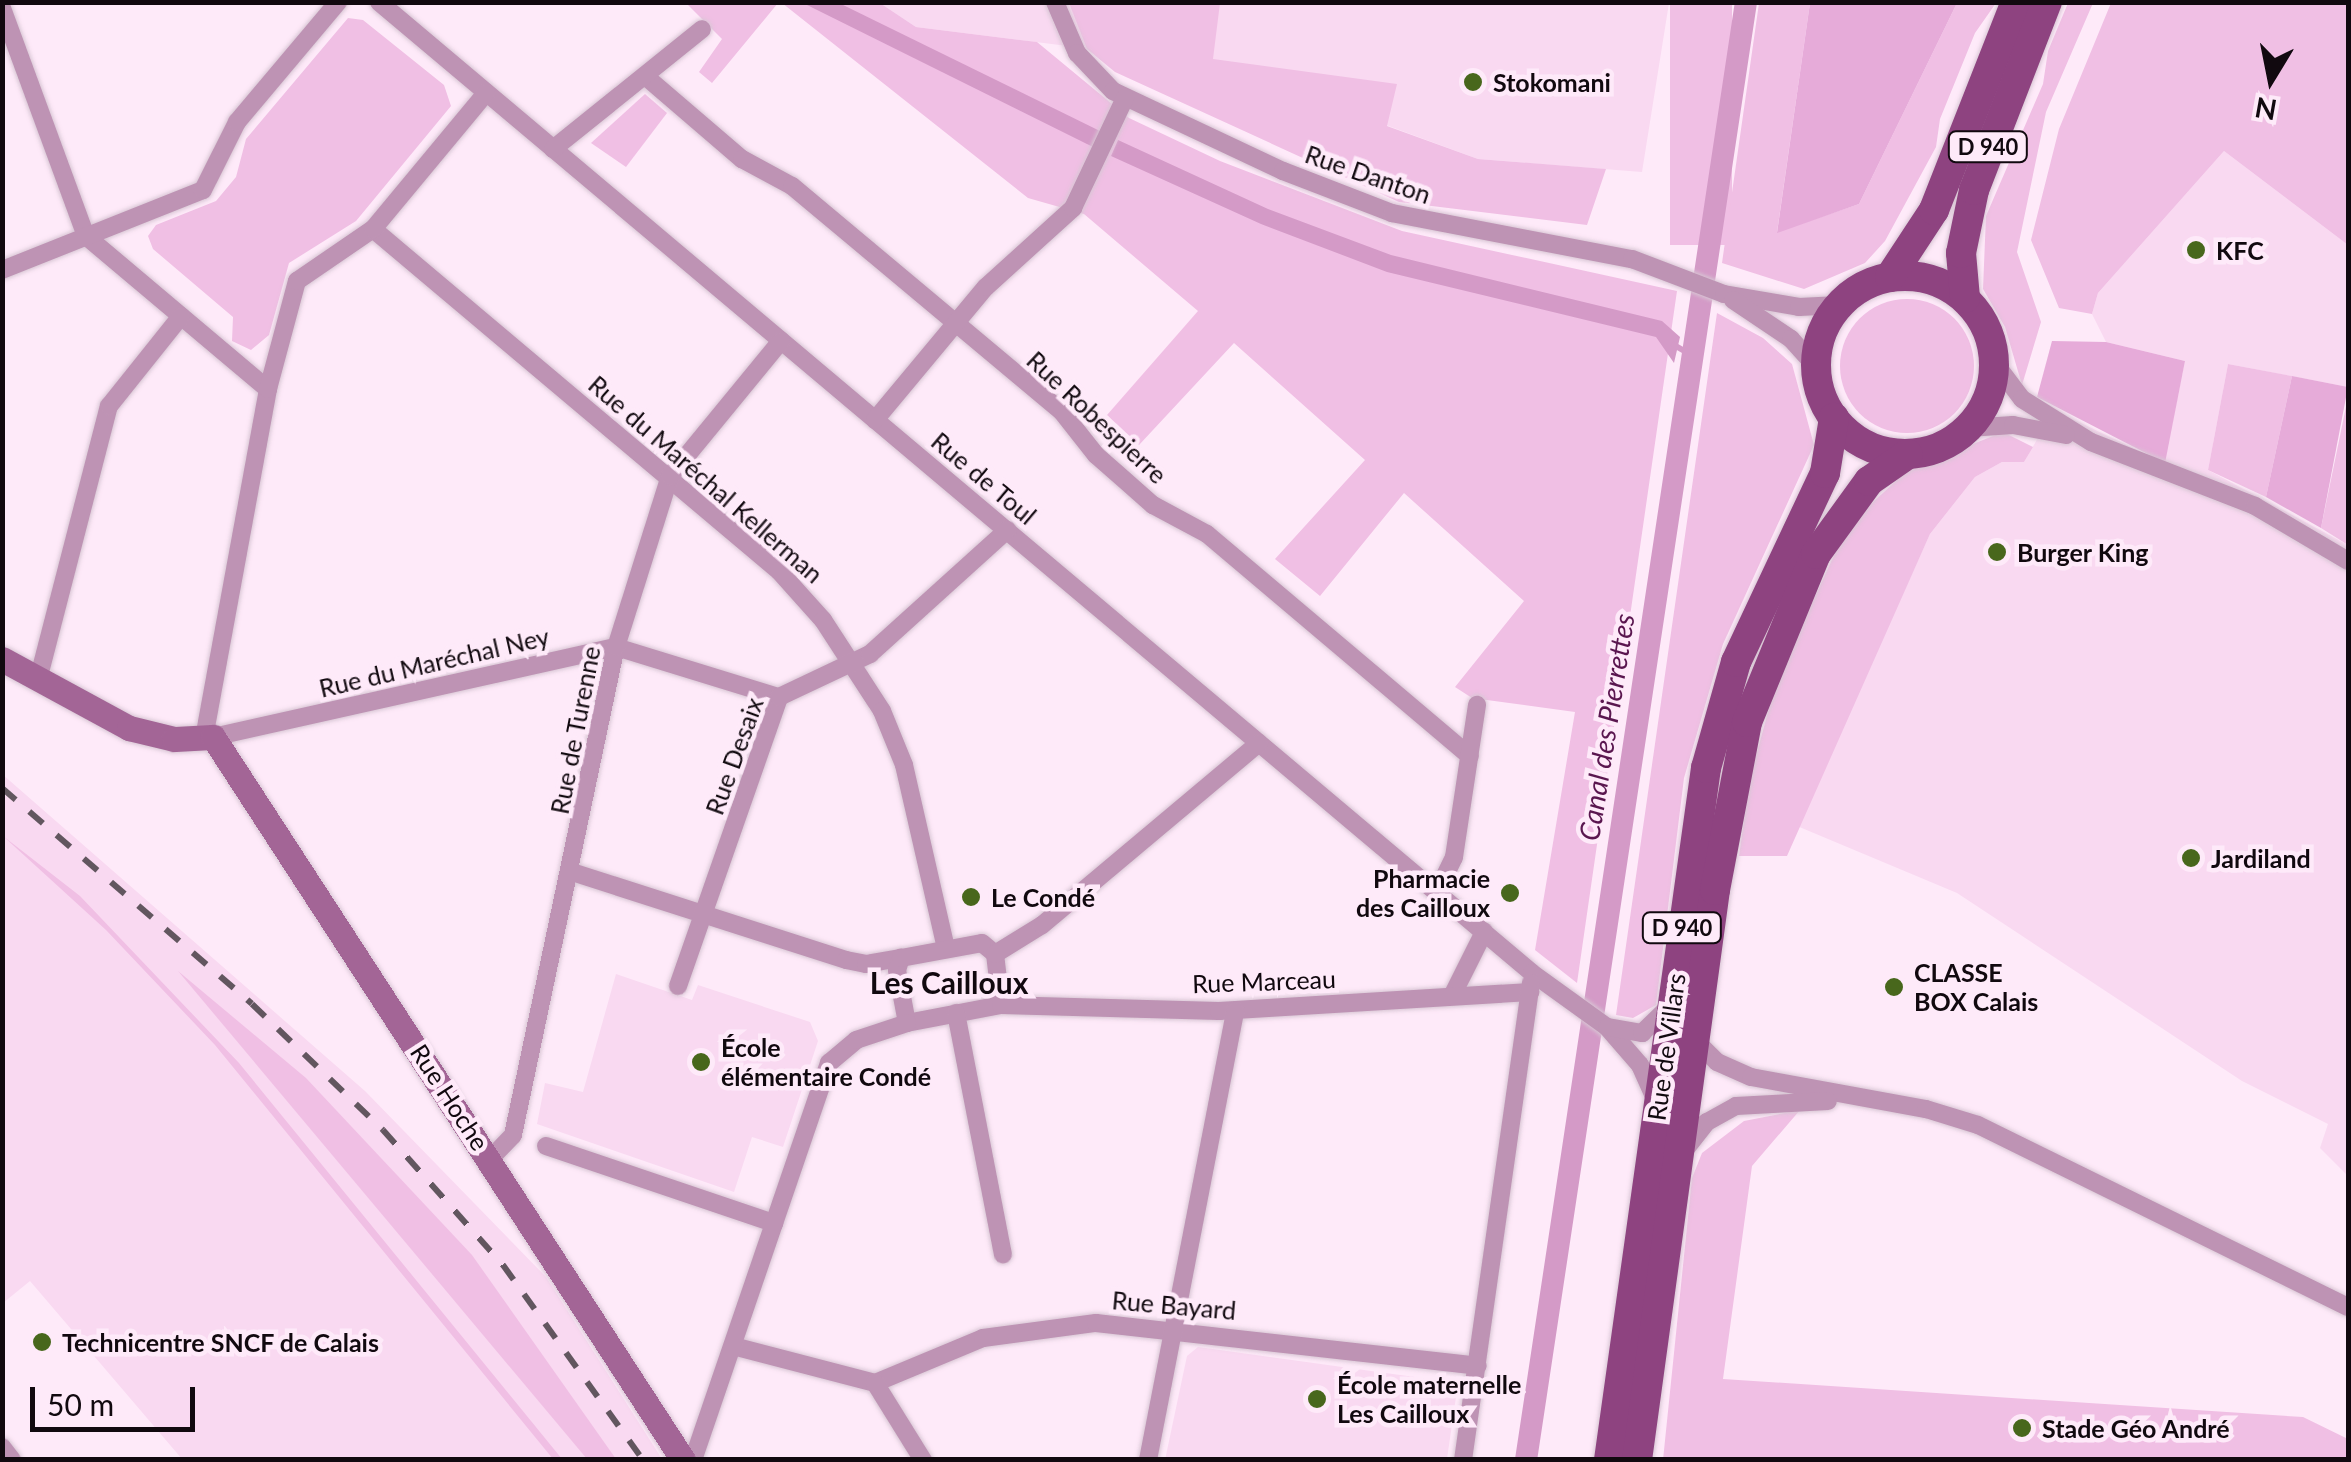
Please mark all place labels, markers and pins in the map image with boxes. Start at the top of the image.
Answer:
place label: Stokomani [1493,67,1611,97]
marker: Stokomani [1462,71,1484,93]
place label: KFC [2216,235,2264,265]
marker: KFC [2185,239,2207,261]
place label: Burger King [2017,537,2149,567]
marker: Burger King [1986,541,2008,563]
place label: Jardiland [2211,843,2311,873]
marker: Jardiland [2180,847,2202,869]
place label: Pharmacie des Cailloux [1356,864,1490,923]
place label: Le Condé [991,882,1095,912]
marker: Pharmacie des Cailloux [1499,882,1521,904]
marker: Le Condé [960,886,982,908]
place label: CLASSE BOX Calais [1914,958,2038,1017]
marker: CLASSE BOX Calais [1883,976,1905,998]
place label: École élémentaire Condé [721,1033,931,1092]
marker: École élémentaire Condé [690,1051,712,1073]
place label: Technicentre SNCF de Calais [62,1327,380,1357]
marker: Technicentre SNCF de Calais [31,1331,53,1353]
place label: École maternelle Les Cailloux [1337,1370,1521,1429]
marker: École maternelle Les Cailloux [1306,1388,1328,1410]
place label: Stade Géo André [2042,1413,2230,1443]
marker: Stade Géo André [2011,1417,2033,1439]

